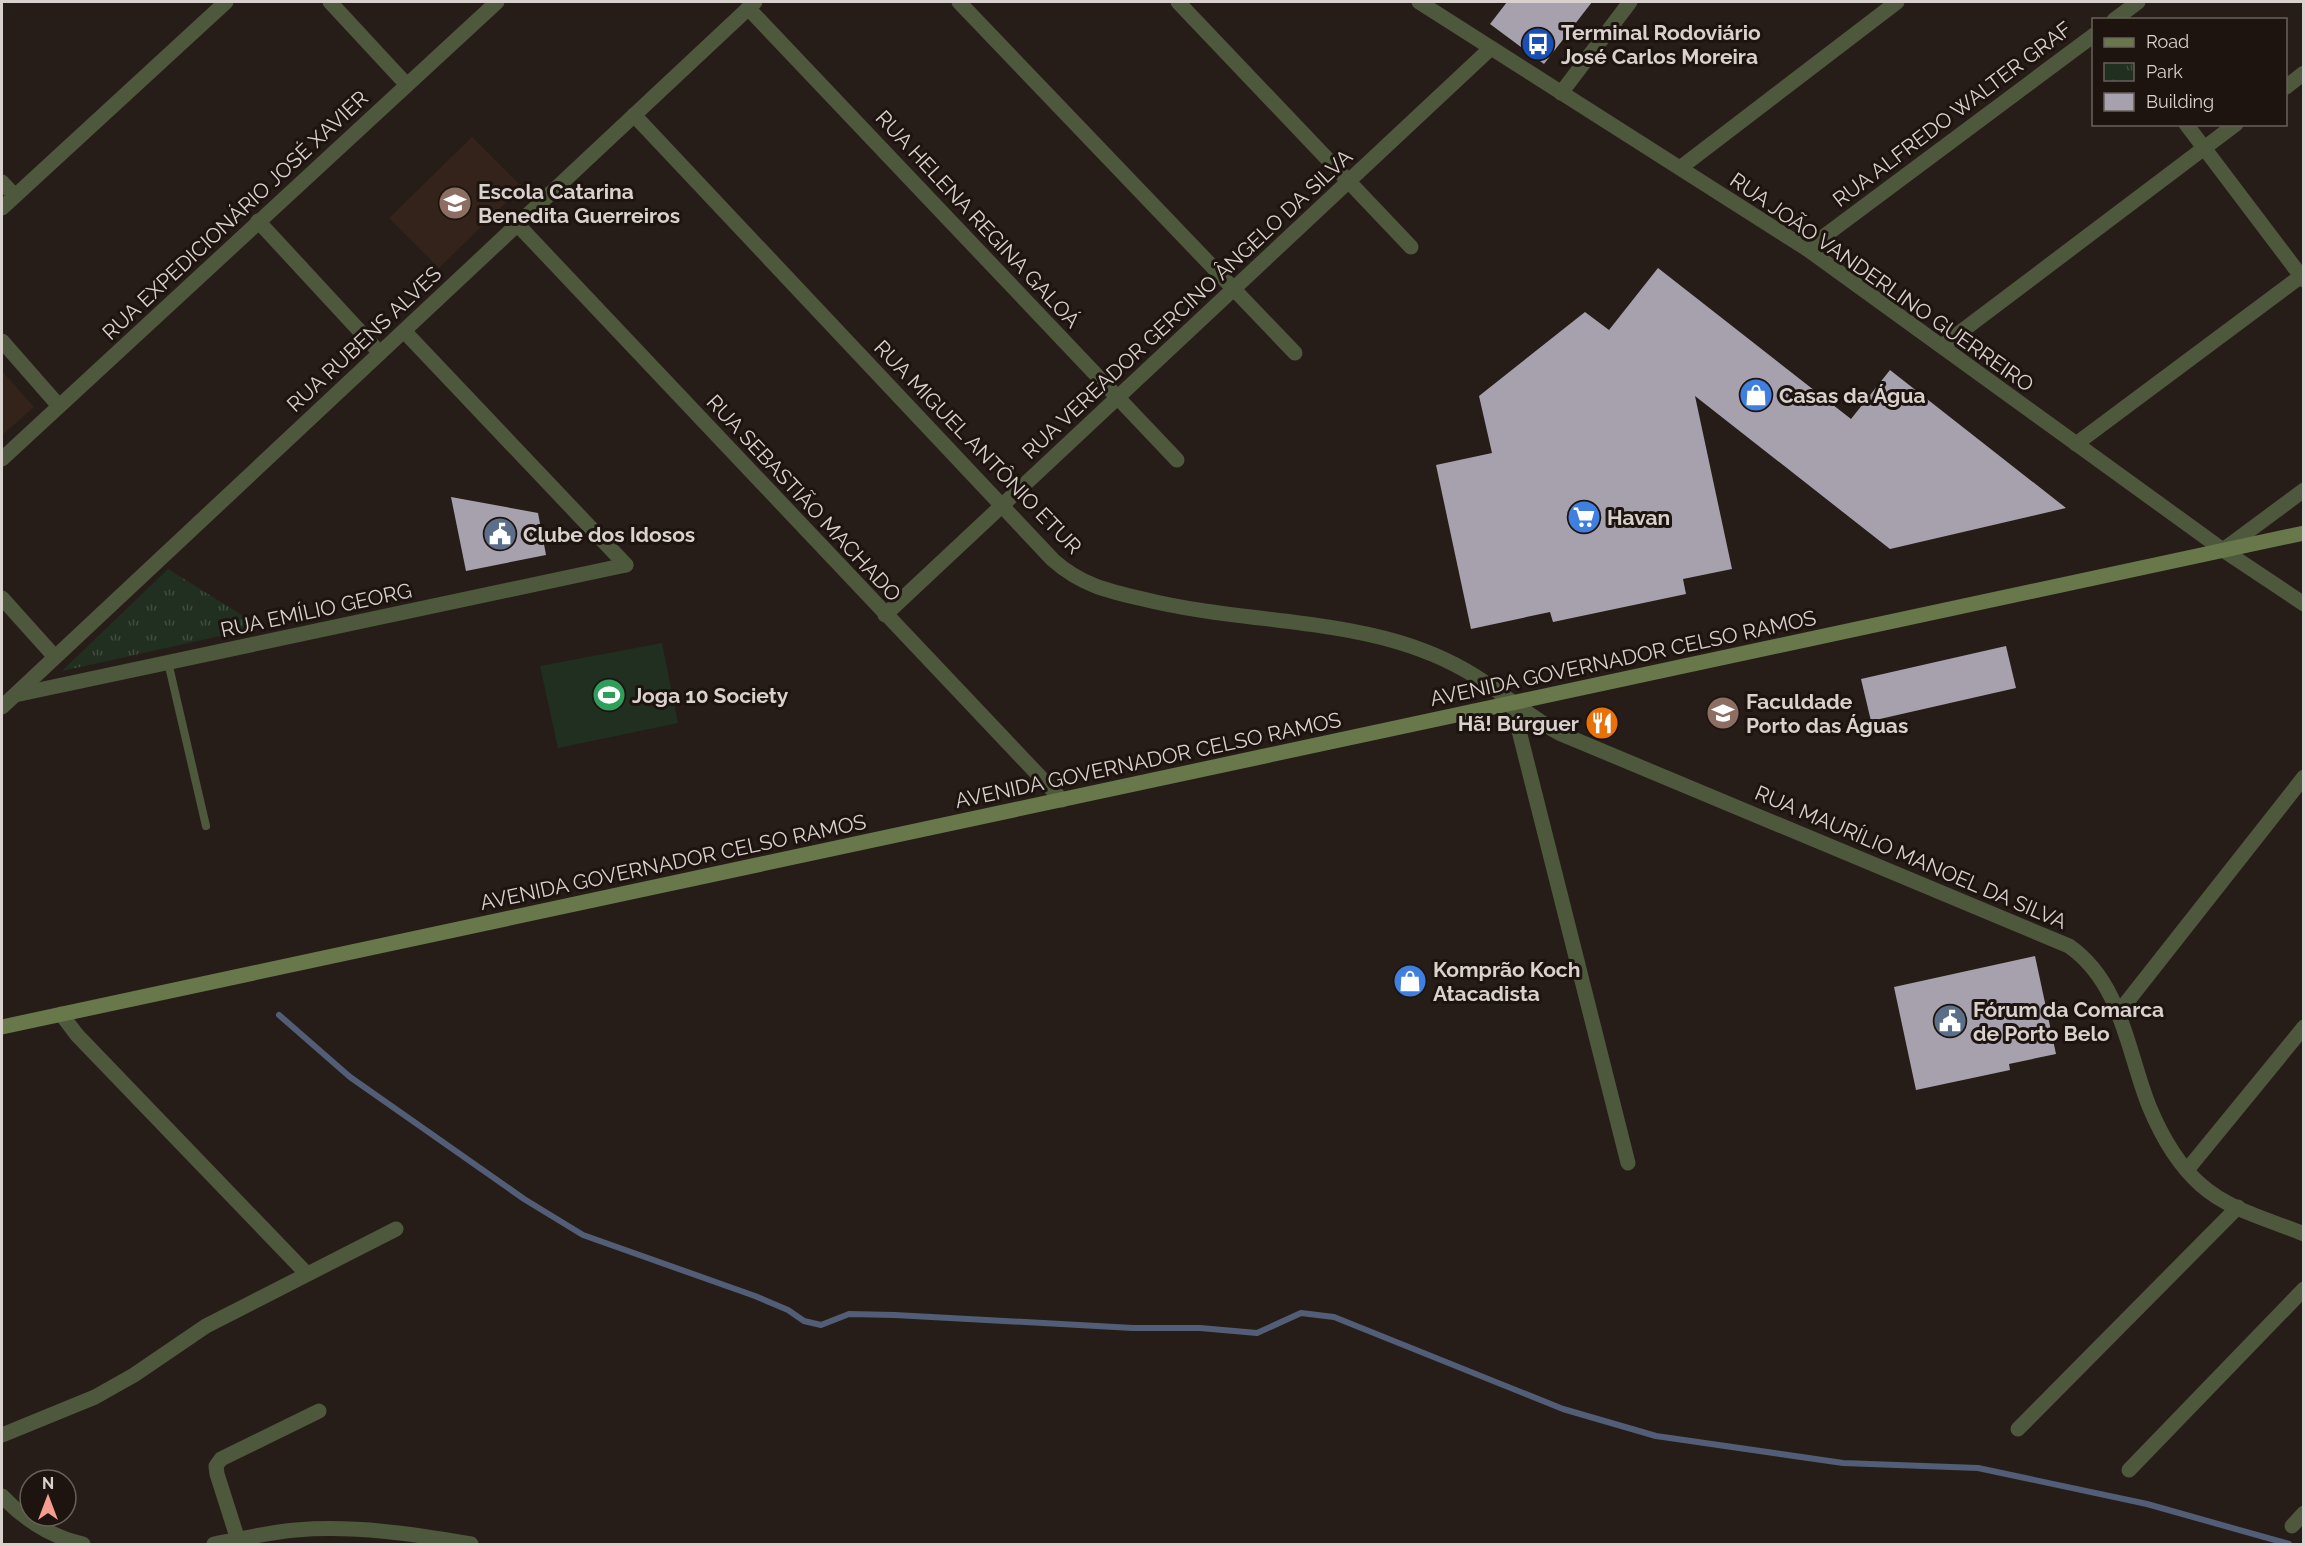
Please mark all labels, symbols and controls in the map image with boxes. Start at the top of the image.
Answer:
street label: RUA ALFREDO WALTER GRAF [1828,16,2076,212]
legend [2092,18,2287,126]
place label: Terminal Rodoviário José Carlos Moreira [1561,20,1761,69]
bus stop icon: Terminal Rodoviário José Carlos Moreira [1520,26,1556,62]
text: Road [2146,31,2189,52]
text: Park [2146,61,2183,82]
street label: RUA EXPEDICIONÁRIO JOSÉ XAVIER [97,85,373,345]
text: Building [2146,91,2214,112]
street label: RUA HELENA REGINA GALOÁ [871,105,1085,333]
street label: RUA VEREADOR GERCINO ÂNGELO DA SILVA [1017,144,1357,464]
street label: RUA JOÃO VANDERLINO GUERREIRO [1725,167,2039,397]
place label: Escola Catarina Benedita Guerreiros [478,179,680,228]
school or university icon: Escola Catarina Benedita Guerreiros [437,185,473,221]
street label: RUA RUBENS ALVES [282,261,447,417]
street label: RUA MIGUEL ANTÔNIO ETUR [869,335,1087,559]
shop icon: Casas da Água [1738,377,1774,413]
place label: Casas da Água [1779,383,1925,408]
street label: RUA SEBASTIÃO MACHADO [702,389,906,607]
supermarket icon: Havan [1566,499,1602,535]
place label: Havan [1607,505,1670,530]
public building icon: Clube dos Idosos [482,516,518,552]
place label: Clube dos Idosos [523,522,695,547]
street label: RUA EMÍLIO GEORG [218,578,414,642]
street label: AVENIDA GOVERNADOR CELSO RAMOS [1428,605,1819,711]
sports icon: Joga 10 Society [591,677,627,713]
place label: Joga 10 Society [632,683,789,708]
place label: Faculdade Porto das Águas [1746,689,1908,738]
school or university icon: Faculdade Porto das Águas [1705,695,1741,731]
restaurant icon: Hã! Búrguer [1584,705,1620,741]
street label: AVENIDA GOVERNADOR CELSO RAMOS [953,707,1344,813]
place label: Hã! Búrguer [1458,711,1579,736]
street label: RUA MAURÍLIO MANOEL DA SILVA [1751,780,2071,934]
street label: AVENIDA GOVERNADOR CELSO RAMOS [478,809,869,915]
place label: Komprão Koch Atacadista [1433,957,1580,1006]
shop icon: Komprão Koch Atacadista [1392,963,1428,999]
place label: Fórum da Comarca de Porto Belo [1973,997,2164,1046]
public building icon: Fórum da Comarca de Porto Belo [1932,1003,1968,1039]
north arrow [18,1468,78,1528]
text: N [42,1474,54,1493]

